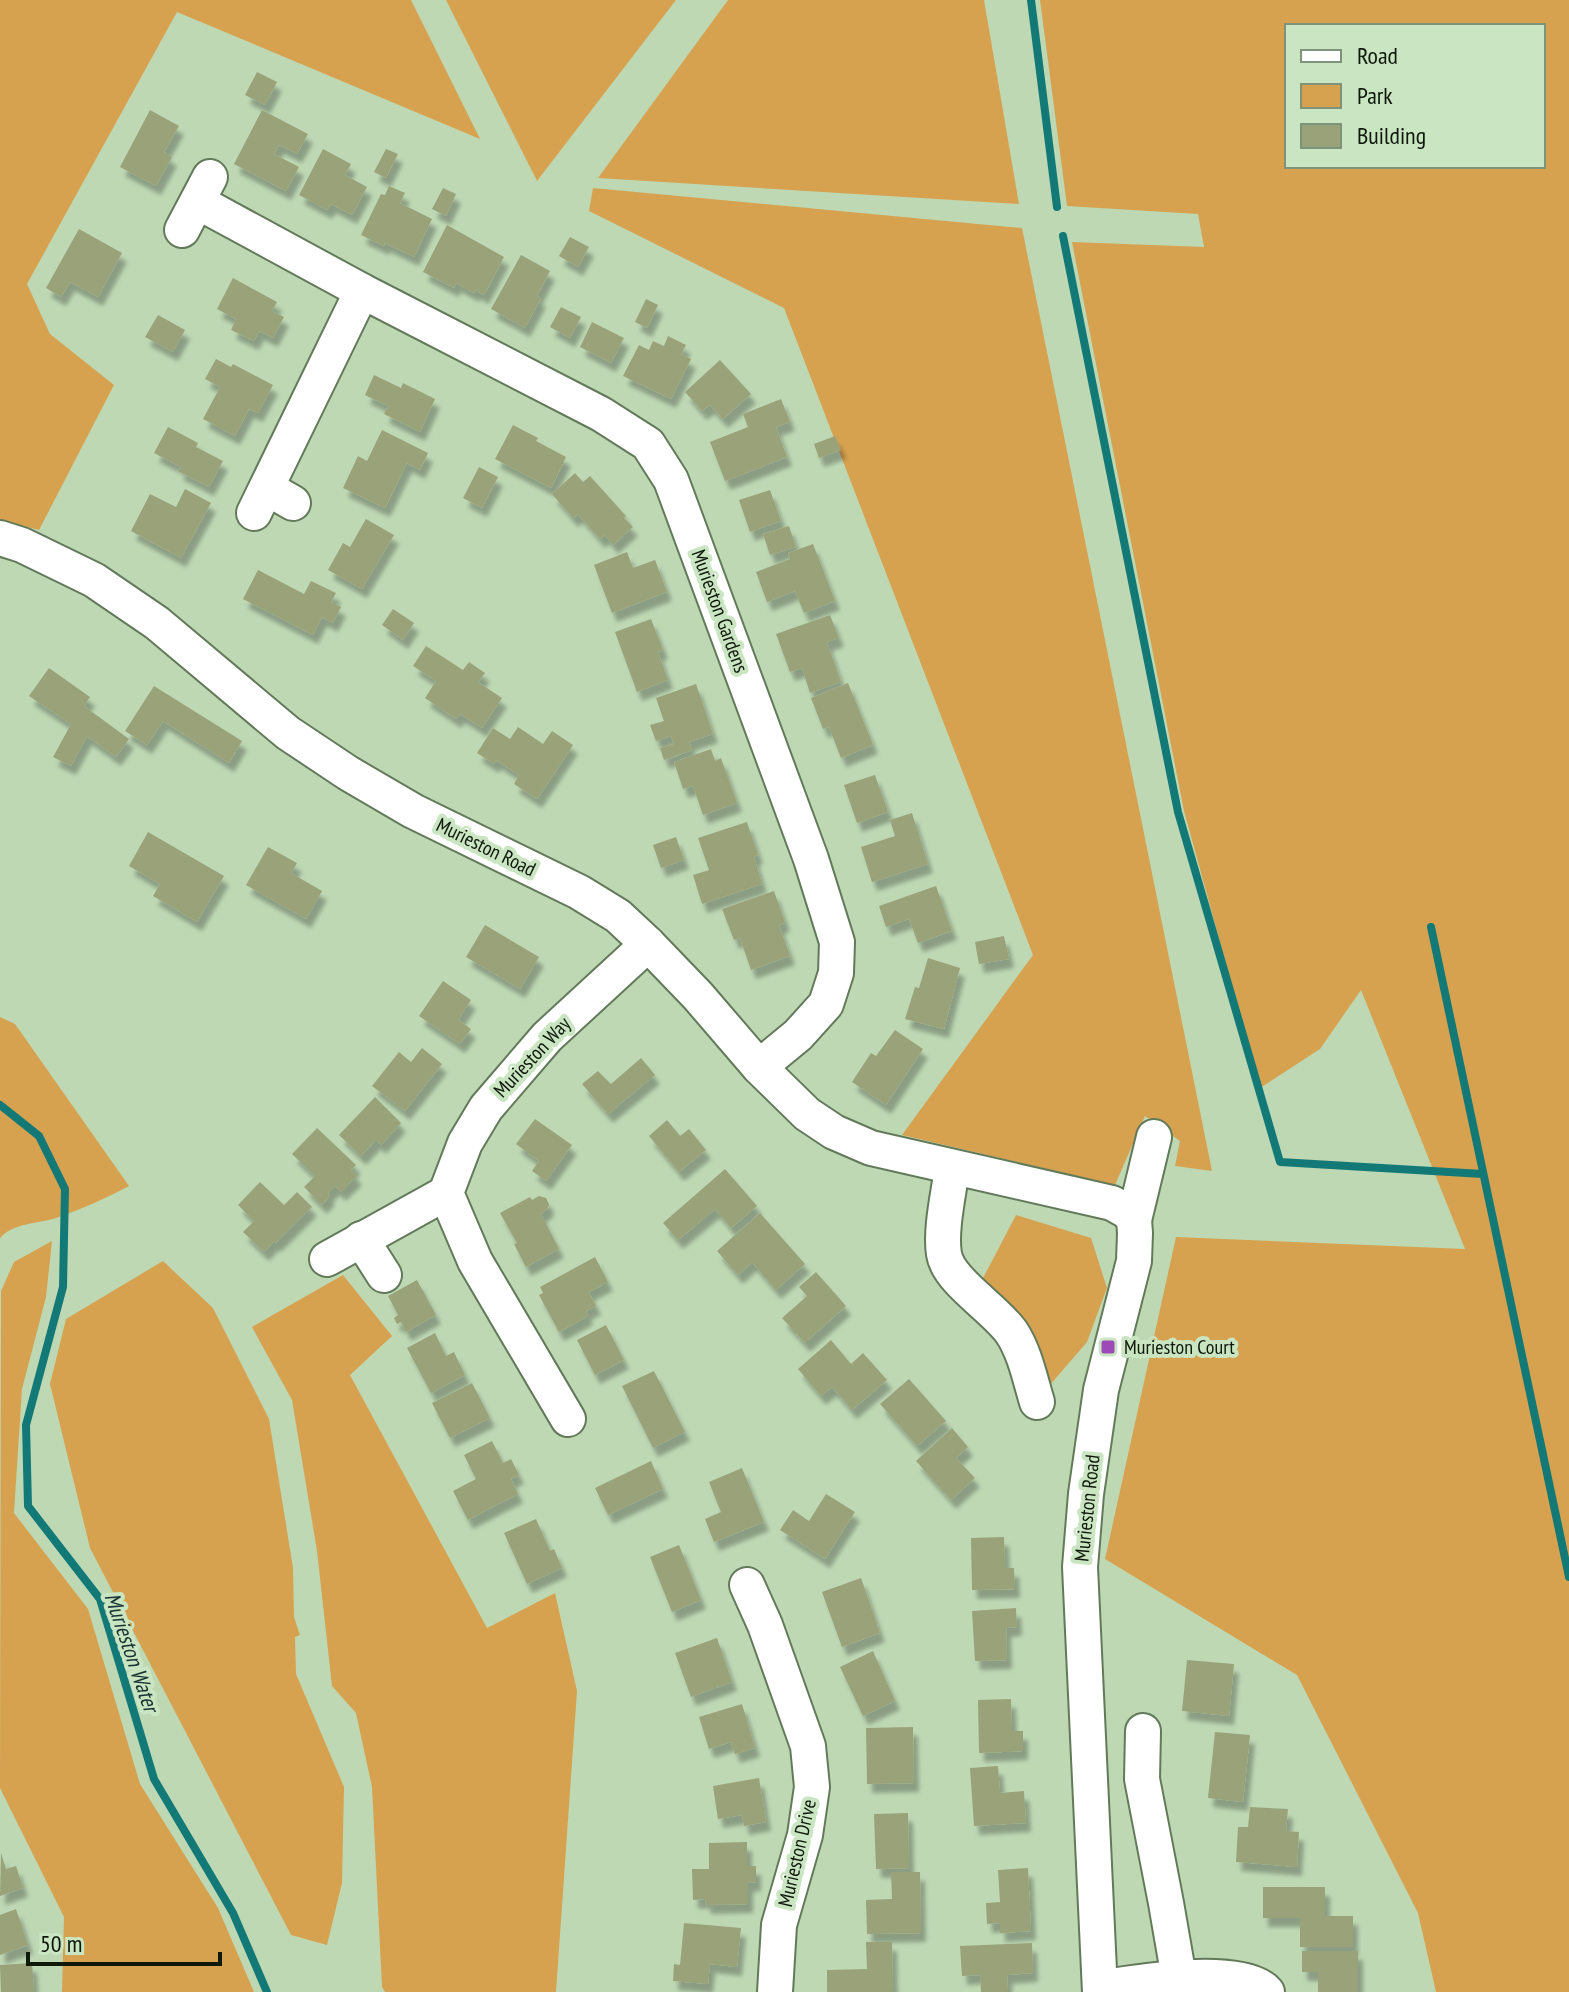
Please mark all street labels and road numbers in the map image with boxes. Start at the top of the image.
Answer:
street label: Murieston Gardens [686,546,754,676]
street label: Murieston Road [432,812,540,882]
street label: Murieston Way [488,1011,576,1103]
street label: Murieston Road [1068,1453,1106,1563]
street label: Murieston Drive [772,1797,822,1909]

